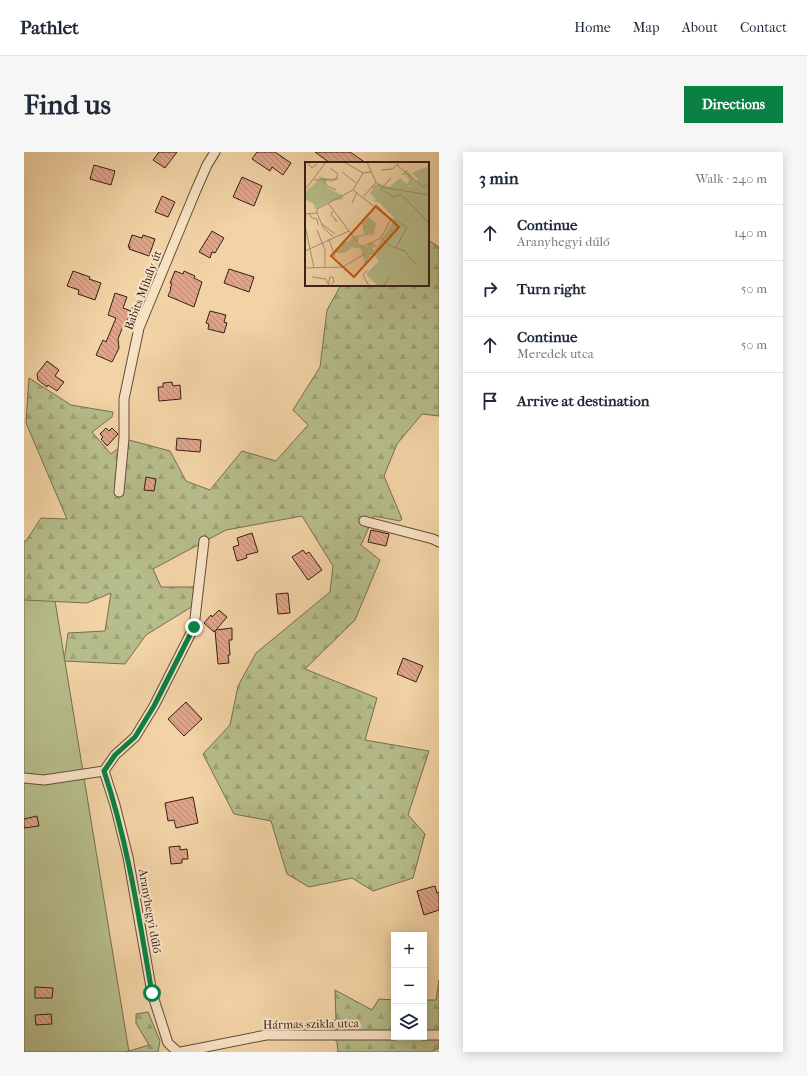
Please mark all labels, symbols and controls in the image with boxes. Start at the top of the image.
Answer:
text: Pathlet [20,17,79,39]
text: Home [574,19,611,36]
text: Map [633,19,660,36]
text: About [682,19,718,36]
text: Contact [740,19,787,36]
button: Directions [684,86,783,123]
text: Find us [24,88,111,121]
inset map [305,162,429,286]
text: 3 min [479,168,519,188]
text: Walk · 240 m [695,171,767,186]
text: Continue [517,216,577,234]
icon: ahead [479,222,501,244]
text: 140 m [734,225,767,240]
text: Aranyhegyi dűlő [517,234,610,249]
street label: Babits Mihály út [121,248,165,332]
icon: right [479,278,501,300]
text: Turn right [517,280,586,298]
text: 50 m [741,281,767,296]
text: Continue [517,328,577,346]
icon: ahead [479,334,501,356]
text: 50 m [741,337,767,352]
text: Meredek utca [517,346,594,361]
icon: arrive [479,390,501,412]
text: Arrive at destination [517,392,649,410]
route end [185,618,203,636]
street label: Aranyhegyi dűlő [136,867,164,954]
map controls [391,932,427,1040]
button: + [391,932,427,968]
button: − [391,968,427,1004]
route start [143,984,161,1002]
button: layers [391,1004,427,1040]
street label: Hármas-szikla utca [263,1016,360,1032]

